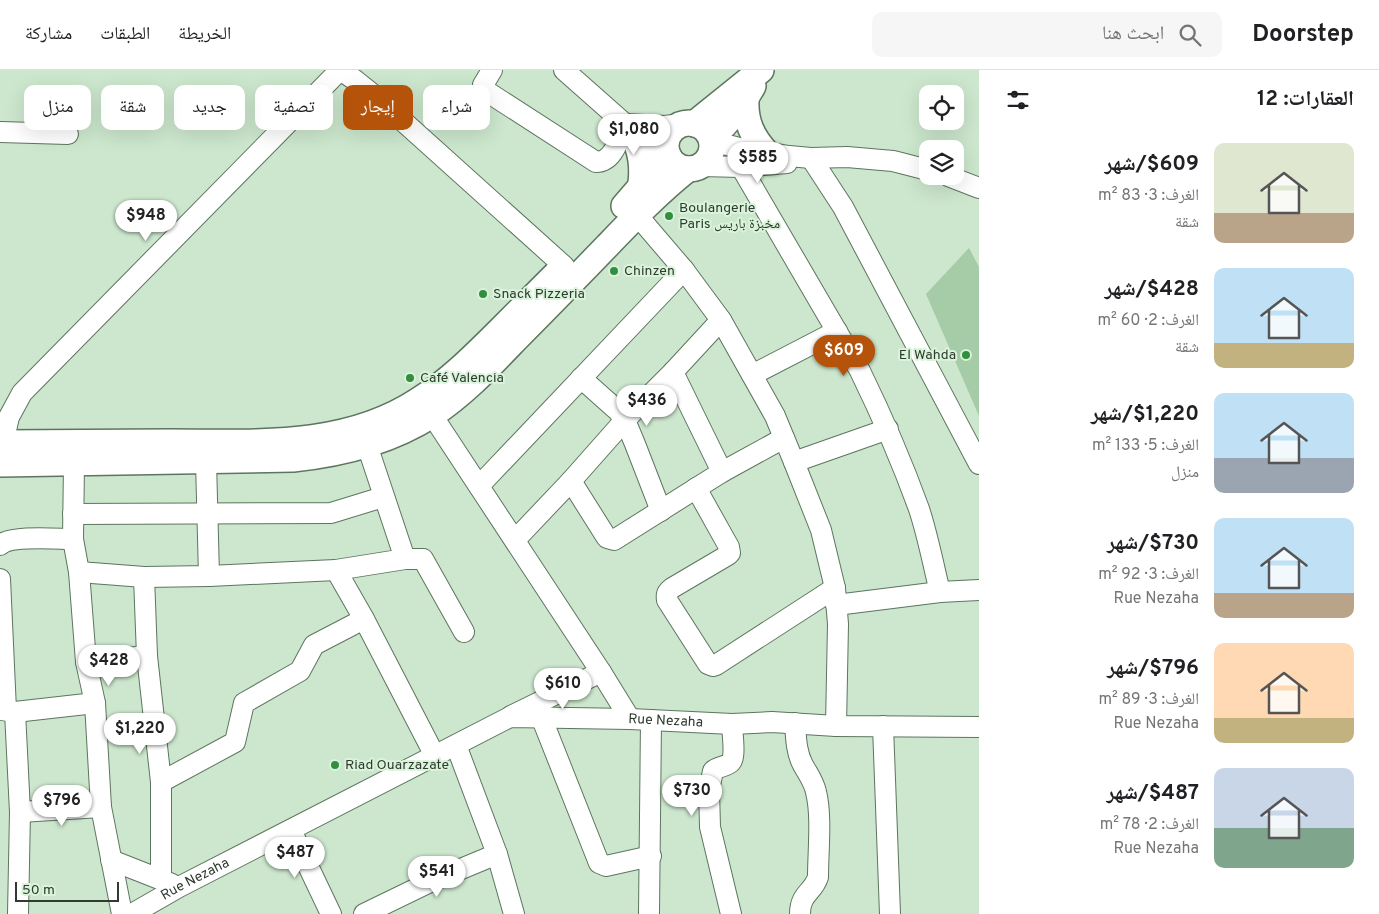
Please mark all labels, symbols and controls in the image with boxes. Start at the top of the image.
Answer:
search box [872,12,1222,57]
text: Doorstep [1252,20,1354,50]
icon: search [1176,21,1204,49]
text: ابحث هنا [1102,22,1164,46]
text: مشاركة [25,23,72,46]
text: الطبقات [100,23,150,46]
text: الخريطة [178,23,231,46]
chip: منزل [24,85,91,130]
chip: شقة [101,85,164,130]
chip: جديد [174,85,245,130]
chip: تصفية [255,85,333,130]
chip: إيجار [343,85,413,130]
chip: شراء [423,85,490,130]
map controls [919,85,964,185]
button: locate [919,85,964,130]
icon: filters [1004,86,1032,114]
text: العقارات: 12 [1257,86,1354,113]
pin: $1,080 [593,114,675,156]
text: $1,080 [608,120,660,140]
button: layers [919,140,964,185]
pin: $585 [728,142,788,184]
text: $585 [738,148,778,168]
text: $609/شهر [1104,151,1199,178]
icon: home [1254,163,1314,223]
text: الغرف: 3 · 83 m² [1098,186,1199,206]
pin: $948 [116,200,176,242]
place label: Boulangerie Paris مخبزة باريس [679,200,780,233]
text: $948 [126,206,166,226]
marker: Boulangerie Paris مخبزة باريس [663,210,675,222]
text: شقة [1175,213,1199,233]
place label: Chinzen [624,263,675,280]
marker: Chinzen [608,265,620,277]
text: $428/شهر [1104,276,1199,303]
place label: Snack Pizzeria [493,286,585,303]
marker: Snack Pizzeria [477,288,489,300]
icon: home [1254,288,1314,348]
text: الغرف: 2 · 60 m² [1098,311,1199,331]
pin: $609 [814,334,874,377]
text: شقة [1175,338,1199,358]
text: $609 [824,341,864,361]
place label: El Wahda [899,347,956,364]
marker: El Wahda [960,349,972,361]
place label: Café Valencia [420,370,504,387]
marker: Café Valencia [404,372,416,384]
pin: $436 [617,384,677,427]
text: $436 [627,391,667,411]
text: $1,220/شهر [1091,401,1199,428]
icon: home [1254,413,1314,473]
text: الغرف: 5 · 133 m² [1092,436,1199,456]
text: منزل [1171,463,1199,483]
text: $730/شهر [1107,530,1199,557]
icon: home [1254,538,1314,598]
text: الغرف: 3 · 92 m² [1098,565,1199,585]
text: Rue Nezaha [1113,589,1199,609]
pin: $428 [79,644,139,687]
text: $428 [89,651,129,671]
text: $796/شهر [1107,655,1199,682]
icon: home [1254,663,1314,723]
pin: $610 [533,668,593,710]
text: $610 [545,674,581,694]
text: الغرف: 3 · 89 m² [1098,690,1199,710]
street label: Rue Nezaha [628,710,703,731]
pin: $1,220 [99,712,181,755]
text: Rue Nezaha [1113,714,1199,734]
text: $1,220 [115,719,165,739]
place label: Riad Ouarzazate [345,757,449,774]
marker: Riad Ouarzazate [329,759,341,771]
pin: $730 [662,774,722,817]
text: $487/شهر [1107,780,1199,807]
text: $730 [673,781,711,801]
pin: $796 [32,784,92,827]
icon: home [1254,788,1314,848]
text: $796 [43,791,81,811]
text: الغرف: 2 · 78 m² [1100,815,1199,835]
pin: $487 [265,836,325,879]
text: Rue Nezaha [1113,839,1199,859]
text: $487 [276,843,314,863]
street label: Rue Nezaha [158,854,232,904]
pin: $541 [407,856,467,898]
text: $541 [419,862,455,882]
scale bar [15,879,119,902]
text: 50 m [22,882,55,899]

